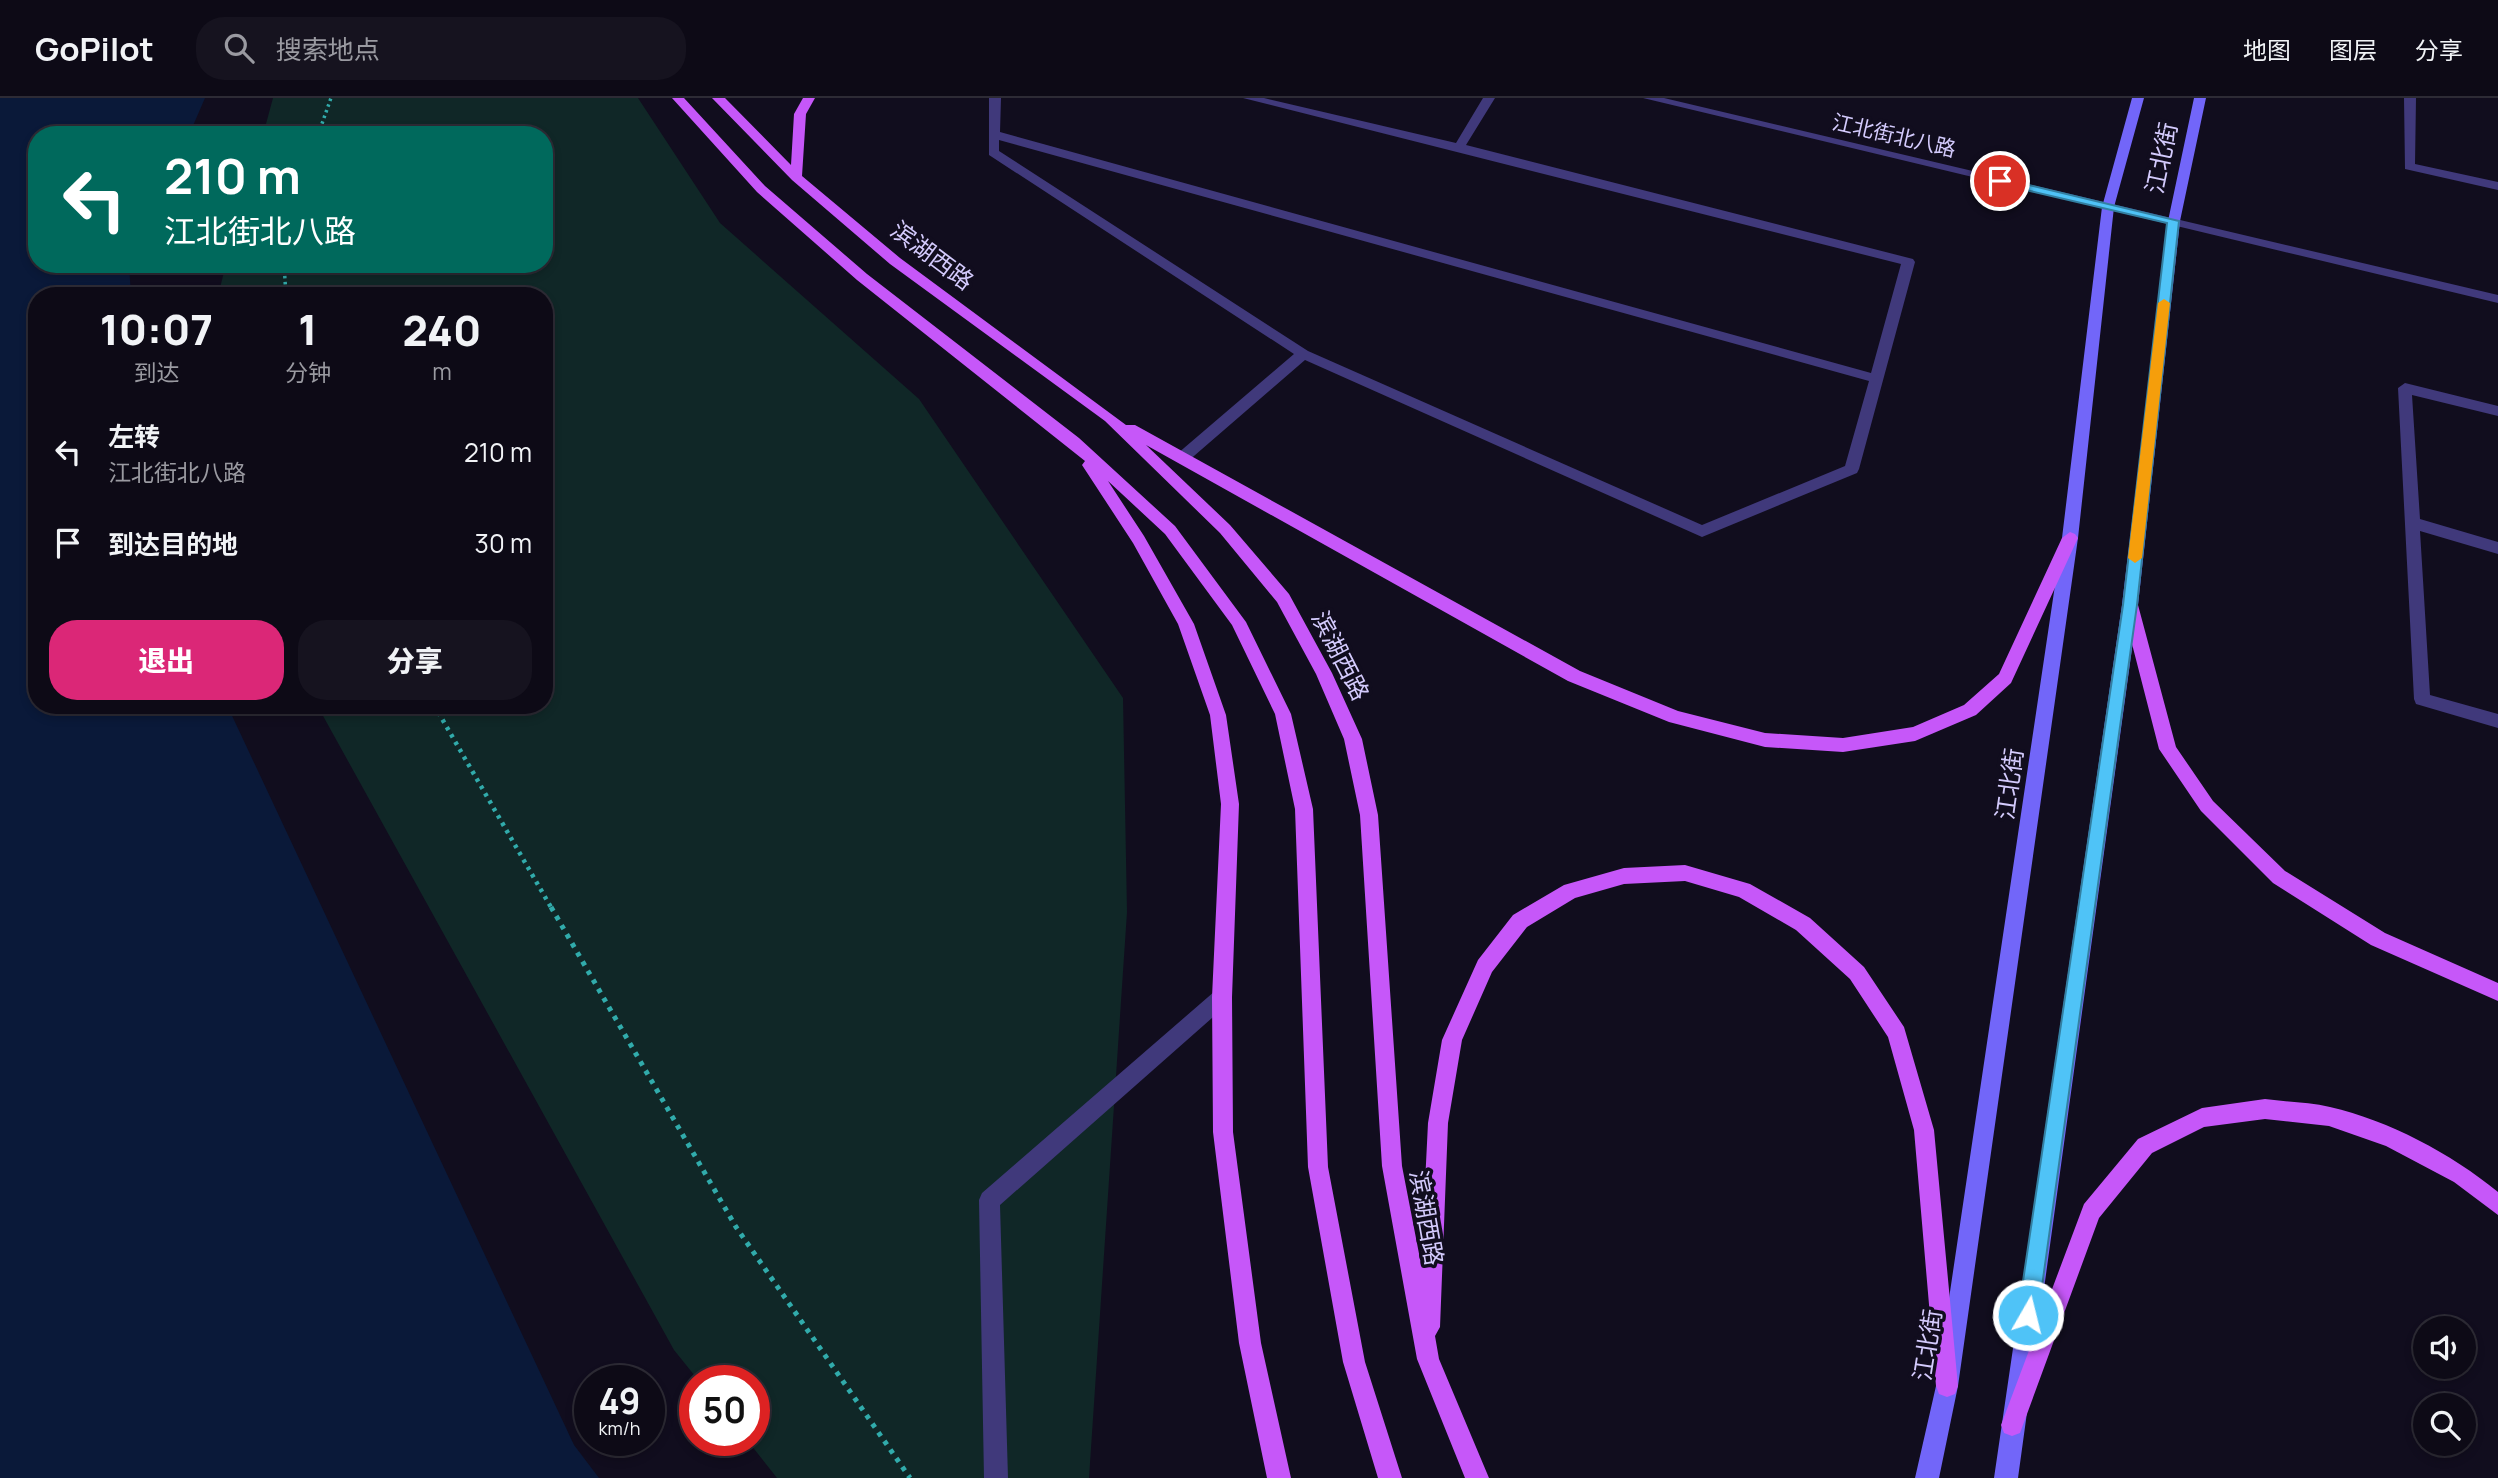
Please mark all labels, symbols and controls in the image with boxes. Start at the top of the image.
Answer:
search box [196,17,686,80]
text: GoPilot [35,26,154,71]
icon: search [220,29,258,67]
text: 搜索地点 [276,31,380,67]
text: 地图 [2243,33,2291,66]
text: 图层 [2329,33,2377,66]
text: 分享 [2415,33,2463,66]
street label: 江北街北八路 [1830,107,1959,163]
street label: 江北街 [2137,119,2184,196]
text: 210 m [164,142,301,209]
pin [1970,151,2030,211]
icon: left [49,154,140,245]
icon: arrive [1981,162,2019,200]
text: 江北街北八路 [164,209,356,253]
street label: 滨湖西路 [885,213,981,297]
text: 10:07 [100,300,213,358]
text: 1 [298,300,317,358]
text: 240 [403,301,481,359]
text: m [432,355,452,387]
text: 到达 [133,356,179,388]
text: 分钟 [285,356,331,388]
text: 左转 [108,418,160,454]
icon: left [49,433,87,471]
text: 210 m [464,434,532,470]
text: 江北街北八路 [108,456,246,488]
icon: arrive [49,524,87,562]
text: 30 m [475,525,532,561]
text: 到达目的地 [108,526,238,562]
street label: 滨湖西路 [1305,605,1378,706]
button: 退出 [49,620,284,700]
button: 分享 [298,620,532,700]
street label: 江北街 [1987,746,2030,822]
street label: 滨湖西路 [1403,1168,1452,1268]
position arrow [1991,1278,2065,1352]
street label: 江北街 [1905,1307,1948,1383]
map controls [2413,1316,2476,1456]
button: sound [2413,1316,2476,1379]
speed limit sign: 50 [679,1365,770,1456]
text: 49 [598,1377,641,1425]
button: search [2413,1393,2476,1456]
text: km/h [599,1416,640,1440]

